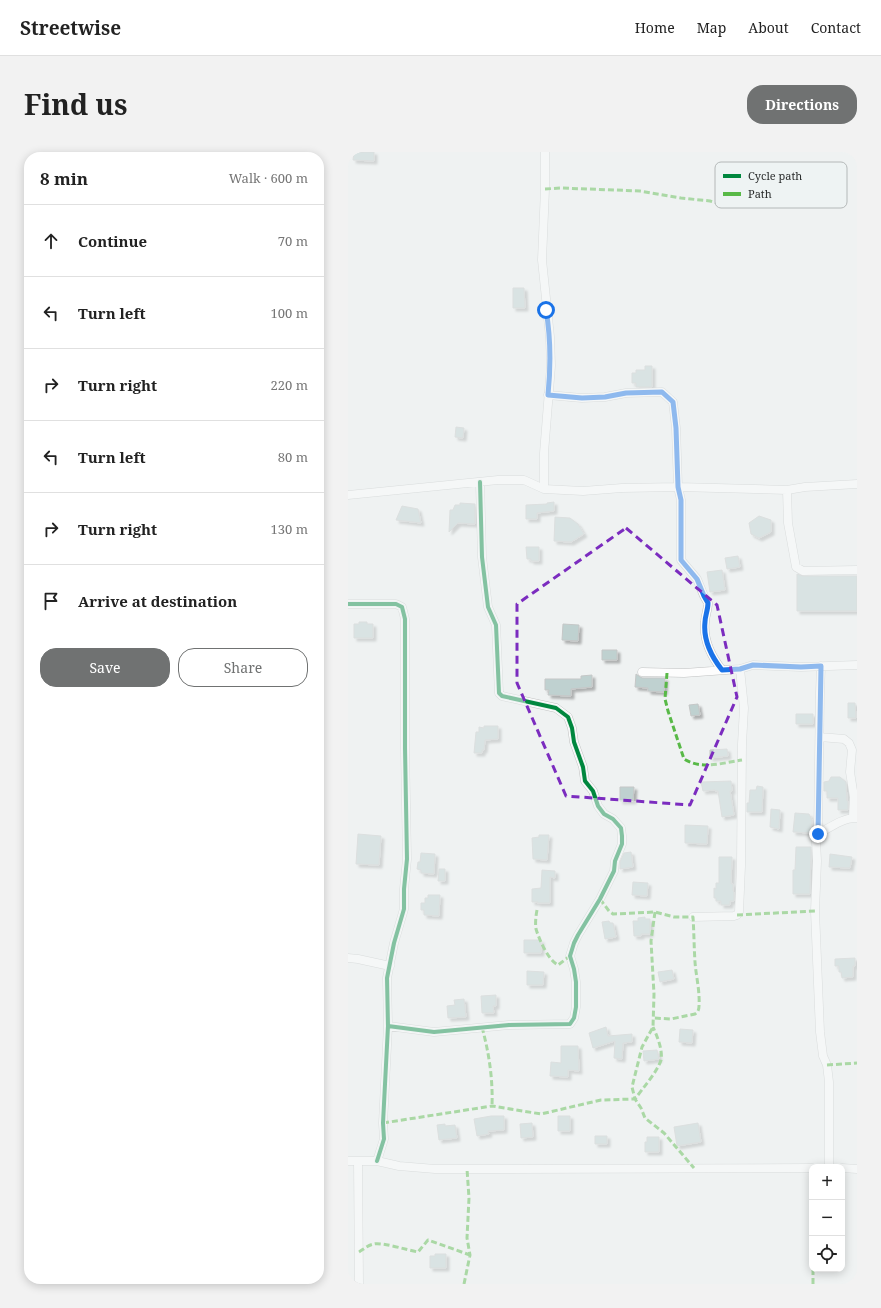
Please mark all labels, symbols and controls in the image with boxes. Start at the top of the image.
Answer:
text: Streetwise [20,15,121,41]
text: Home [635,18,675,37]
text: Map [697,18,726,37]
text: About [748,18,789,37]
text: Contact [811,18,861,37]
text: Find us [24,85,128,123]
button: Directions [747,85,857,124]
legend [715,162,847,208]
text: 8 min [40,167,88,190]
text: Cycle path [748,168,802,183]
text: Walk · 600 m [229,169,308,187]
text: Path [748,186,772,201]
icon: ahead [40,230,62,252]
text: Continue [78,231,147,251]
text: 70 m [278,232,308,250]
route start [537,301,555,319]
icon: left [40,302,62,324]
text: Turn left [78,303,146,323]
text: 100 m [271,304,308,322]
icon: right [40,374,62,396]
text: Turn right [78,375,157,395]
text: 220 m [271,376,308,394]
icon: left [40,446,62,468]
text: Turn left [78,447,146,467]
text: 80 m [278,448,308,466]
icon: right [40,518,62,540]
text: Turn right [78,519,157,539]
text: 130 m [271,520,308,538]
icon: arrive [40,590,62,612]
text: Arrive at destination [78,591,237,611]
button: Save [40,648,170,687]
button: Share [178,648,308,687]
route end [809,825,827,843]
map controls [809,1164,845,1272]
button: + [809,1164,845,1200]
button: − [809,1200,845,1236]
button: locate [809,1236,845,1272]

